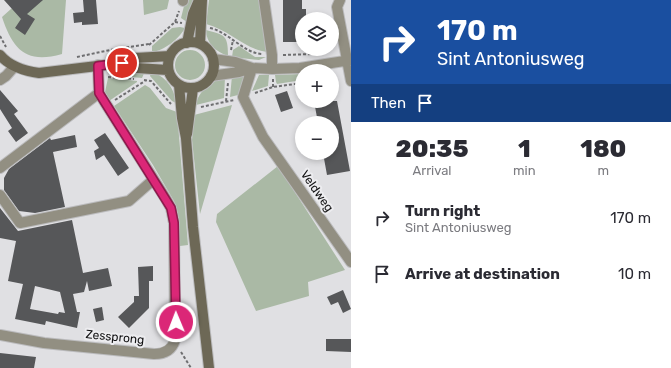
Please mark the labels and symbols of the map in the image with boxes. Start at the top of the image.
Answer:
pin [105,46,139,80]
street label: Veldweg [298,168,336,214]
position arrow [155,301,197,343]
street label: Zessprong [85,327,145,347]

